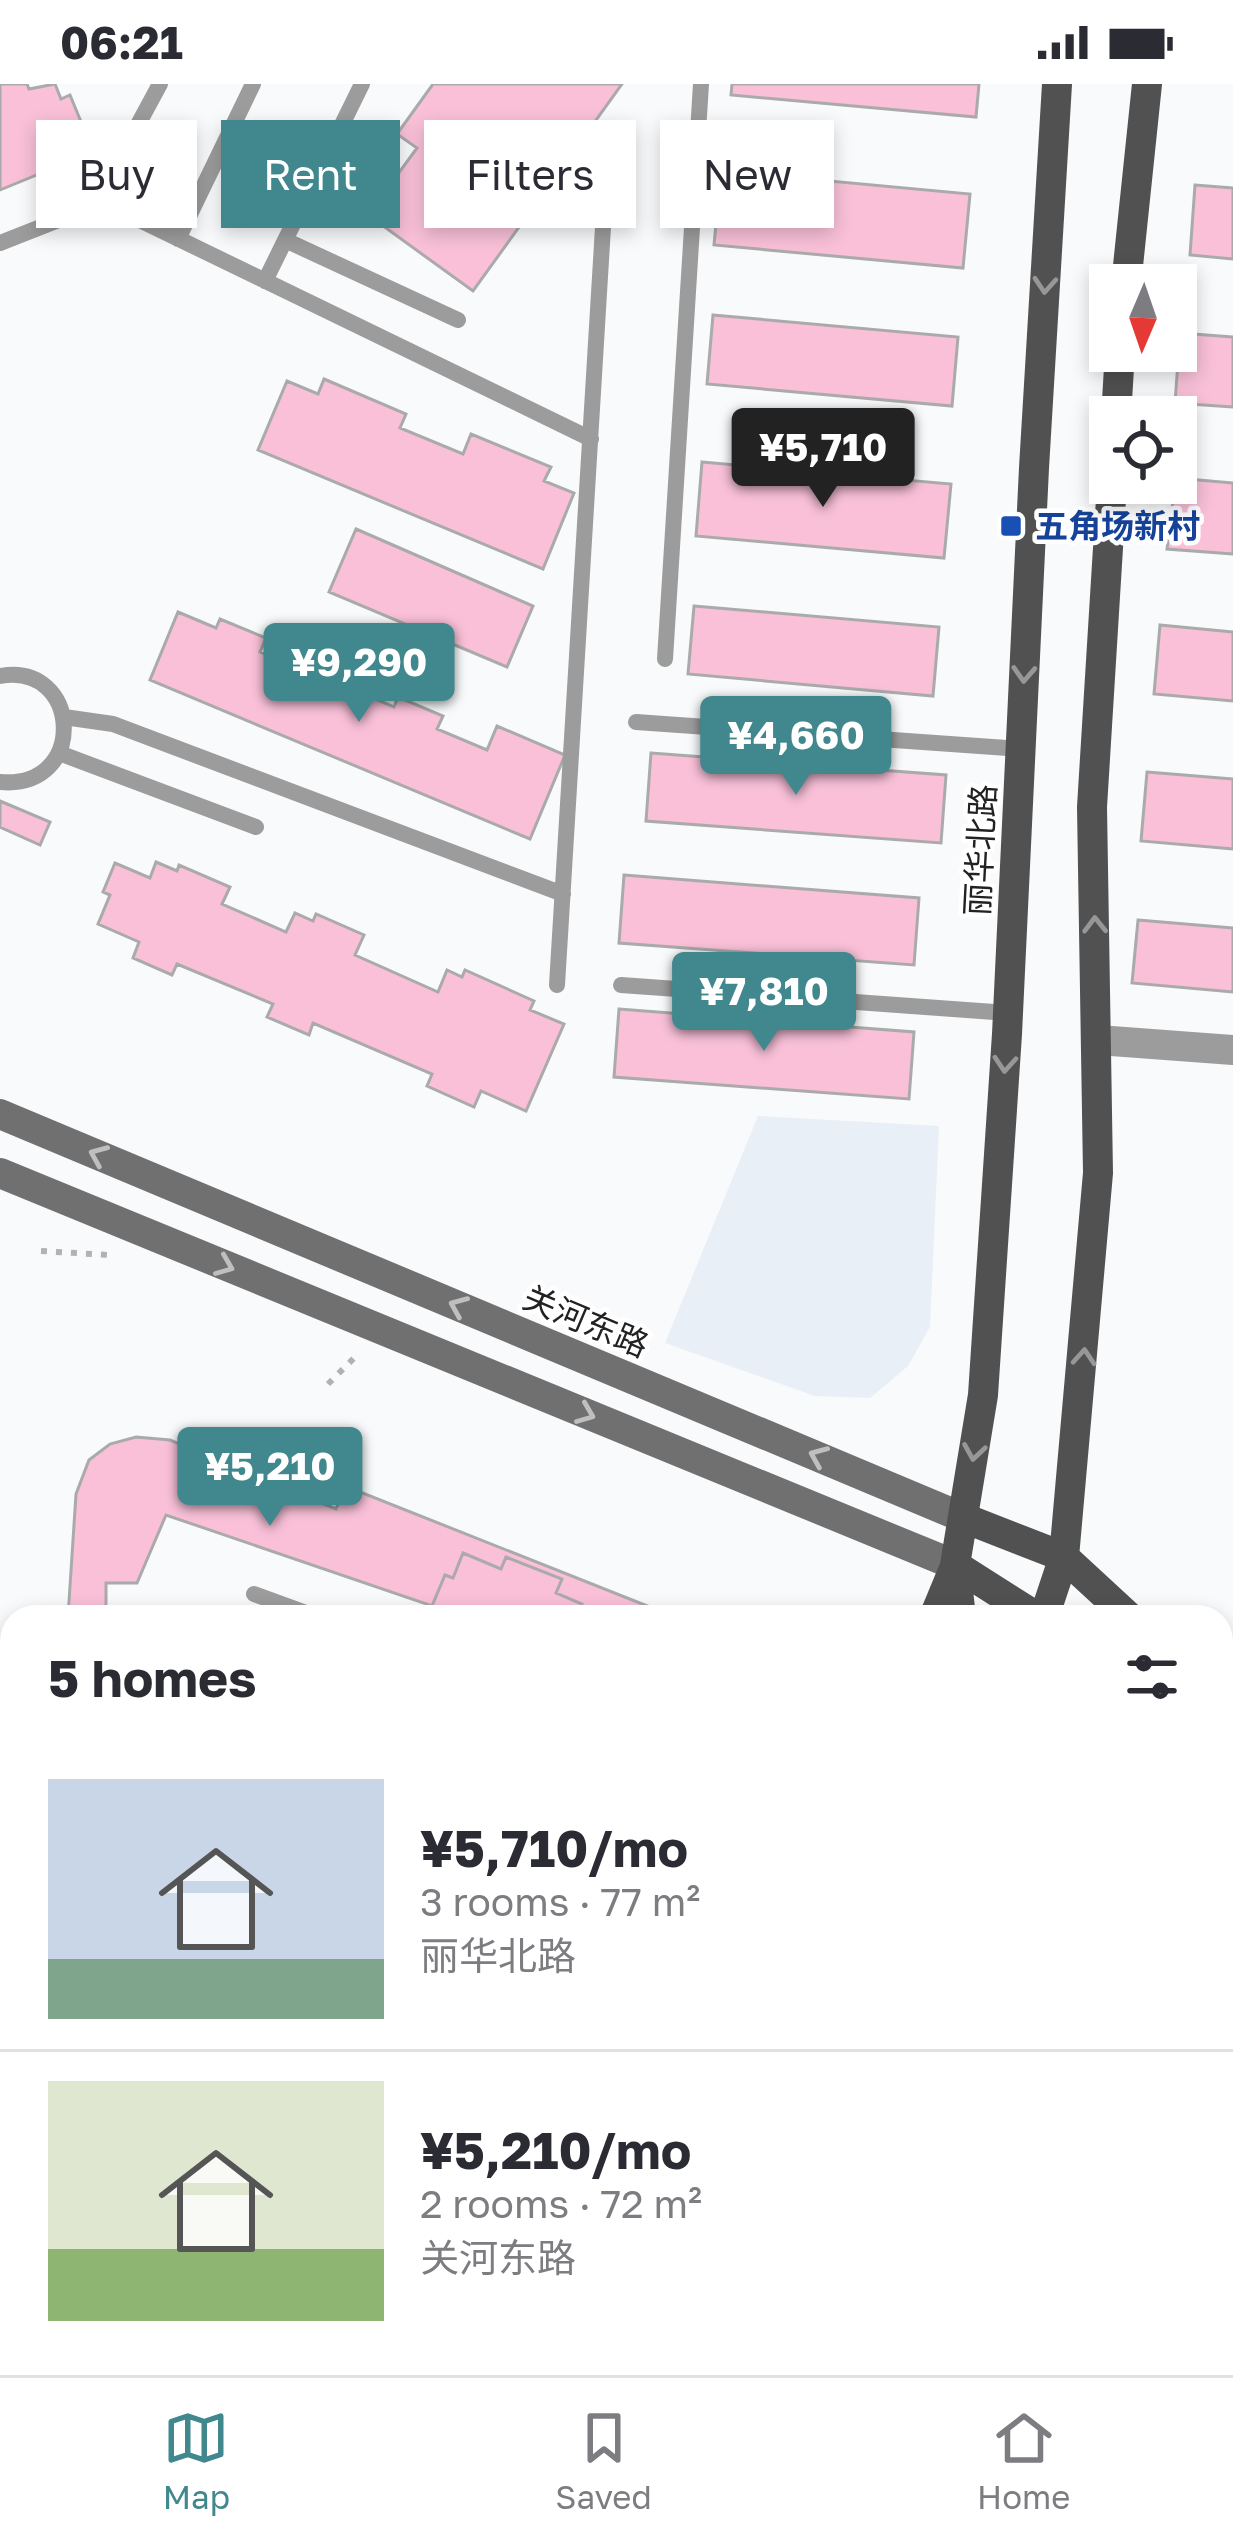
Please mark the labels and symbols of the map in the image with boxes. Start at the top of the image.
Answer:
north arrow [1089,264,1197,372]
one-way arrow [1032,276,1058,295]
pin: ¥5,710 [725,408,921,510]
place label: 五角场新村 [1035,506,1200,545]
marker: 五角场新村 [998,513,1024,539]
pin: ¥9,290 [261,623,457,725]
one-way arrow [1011,665,1037,684]
pin: ¥4,660 [698,696,894,798]
street label: 丽华北路 [957,783,1002,917]
one-way arrow [1083,915,1109,934]
pin: ¥7,810 [666,952,862,1054]
one-way arrow [992,1055,1018,1074]
one-way arrow [89,1146,111,1170]
one-way arrow [213,1252,234,1276]
street label: 关河东路 [518,1277,655,1364]
one-way arrow [449,1296,470,1320]
one-way arrow [1070,1347,1096,1366]
one-way arrow [574,1400,595,1424]
pin: ¥5,210 [172,1427,368,1529]
one-way arrow [963,1442,988,1462]
one-way arrow [808,1447,830,1471]

